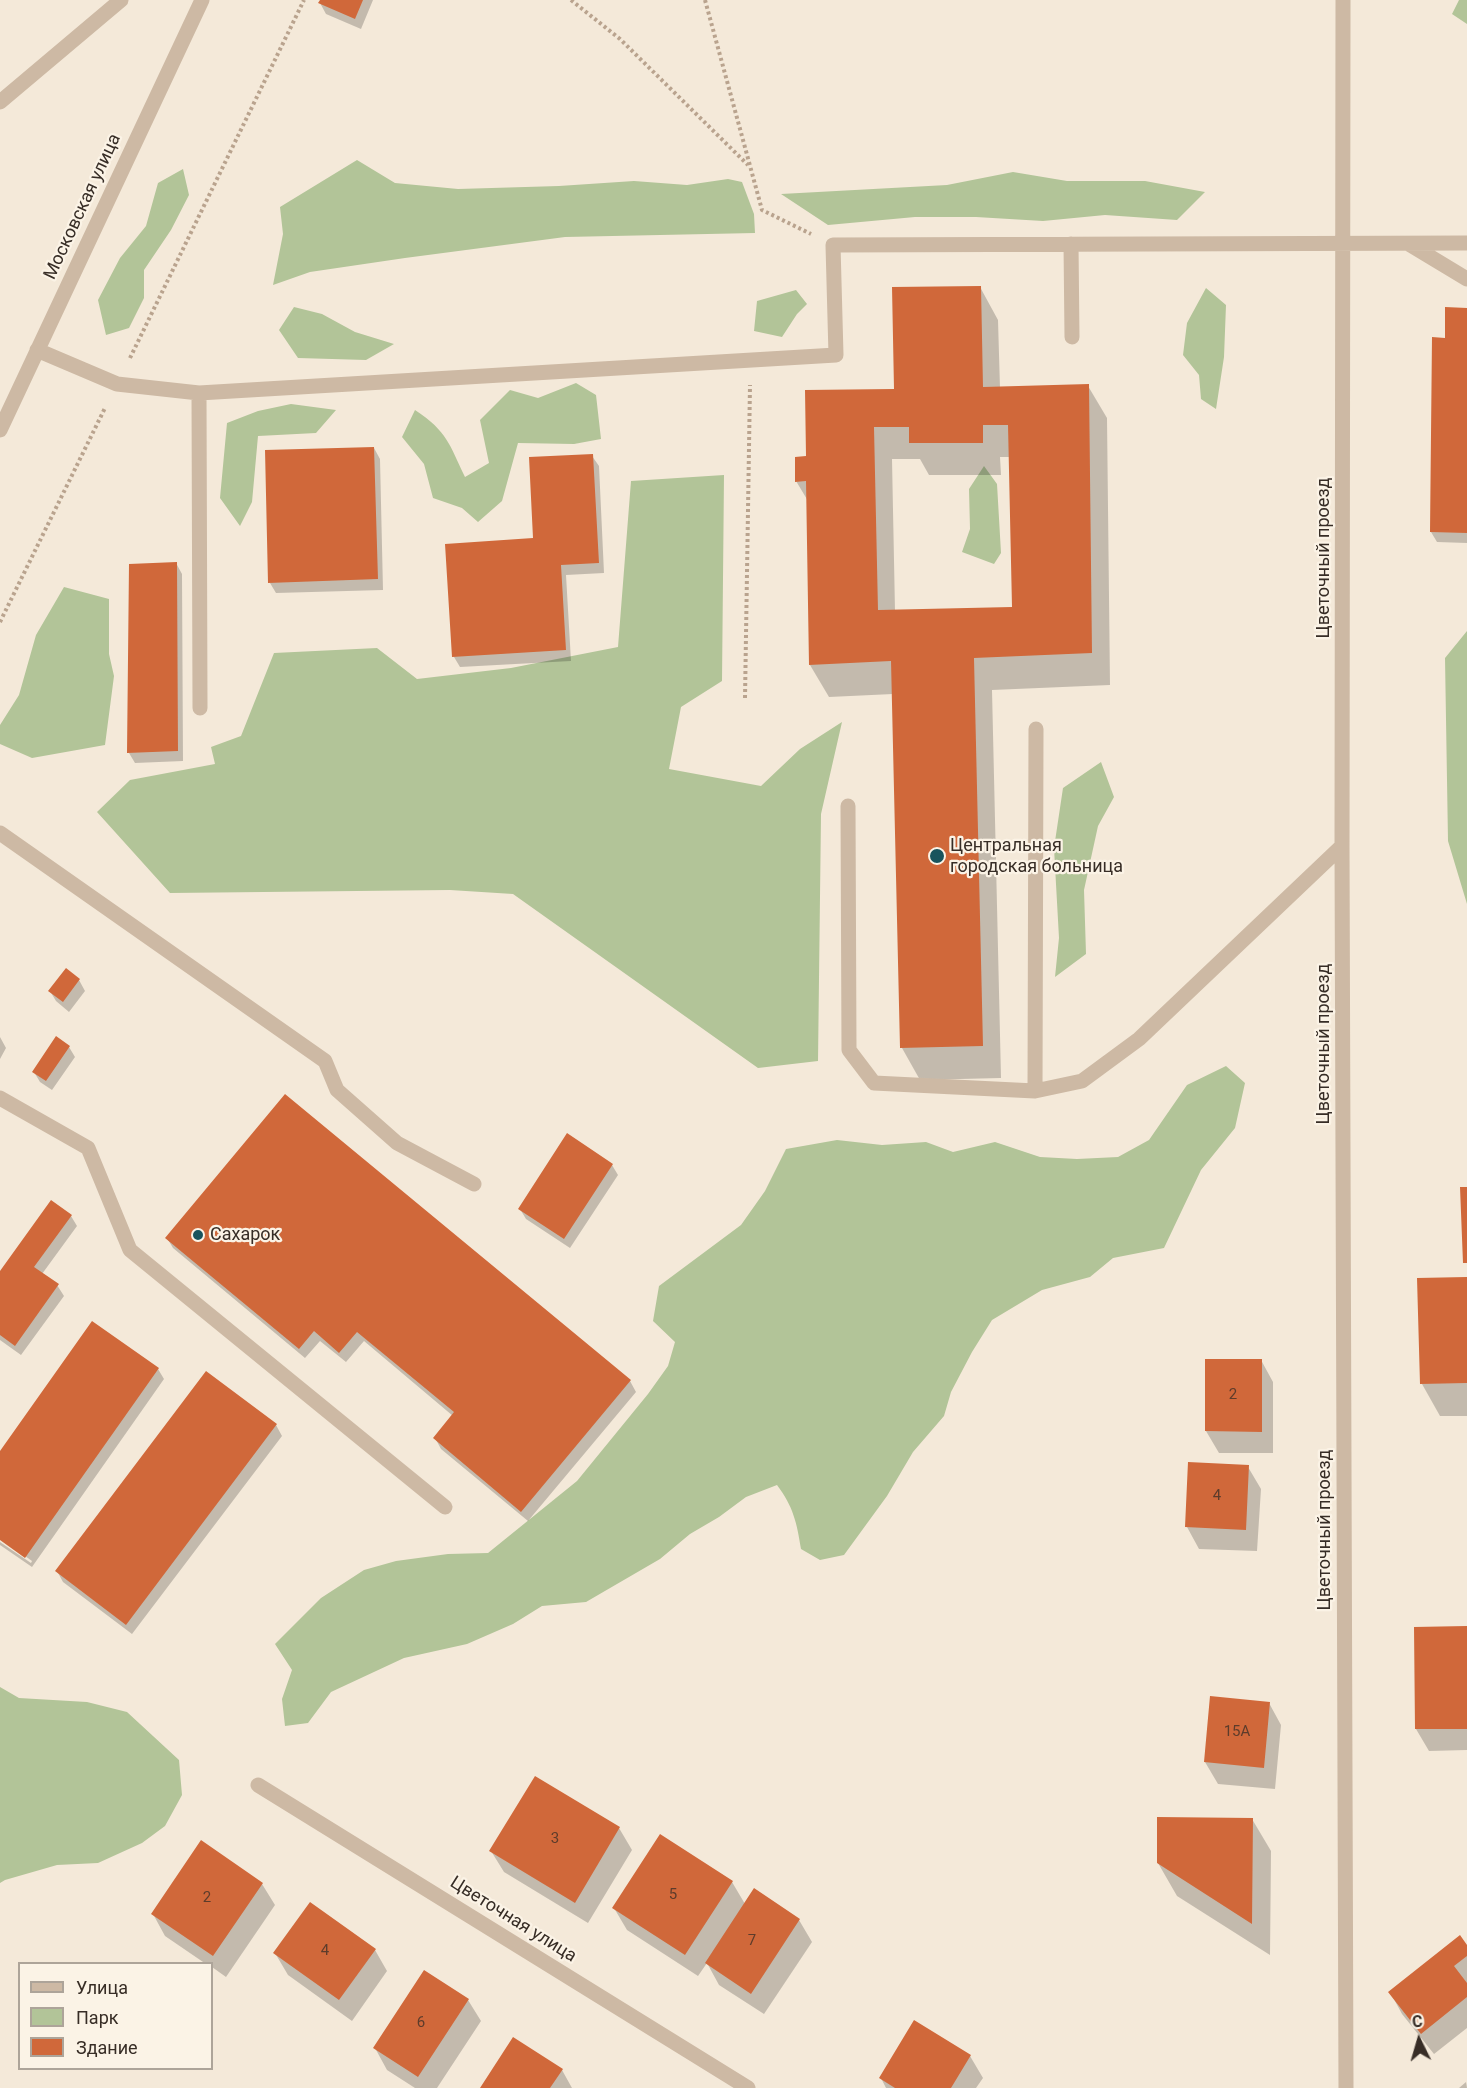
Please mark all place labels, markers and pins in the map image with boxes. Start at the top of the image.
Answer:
place label: Центральная городская больница [950,835,1123,878]
marker: Центральная городская больница [928,847,946,865]
place label: Сахарок [210,1224,280,1246]
marker: Сахарок [191,1228,205,1242]

